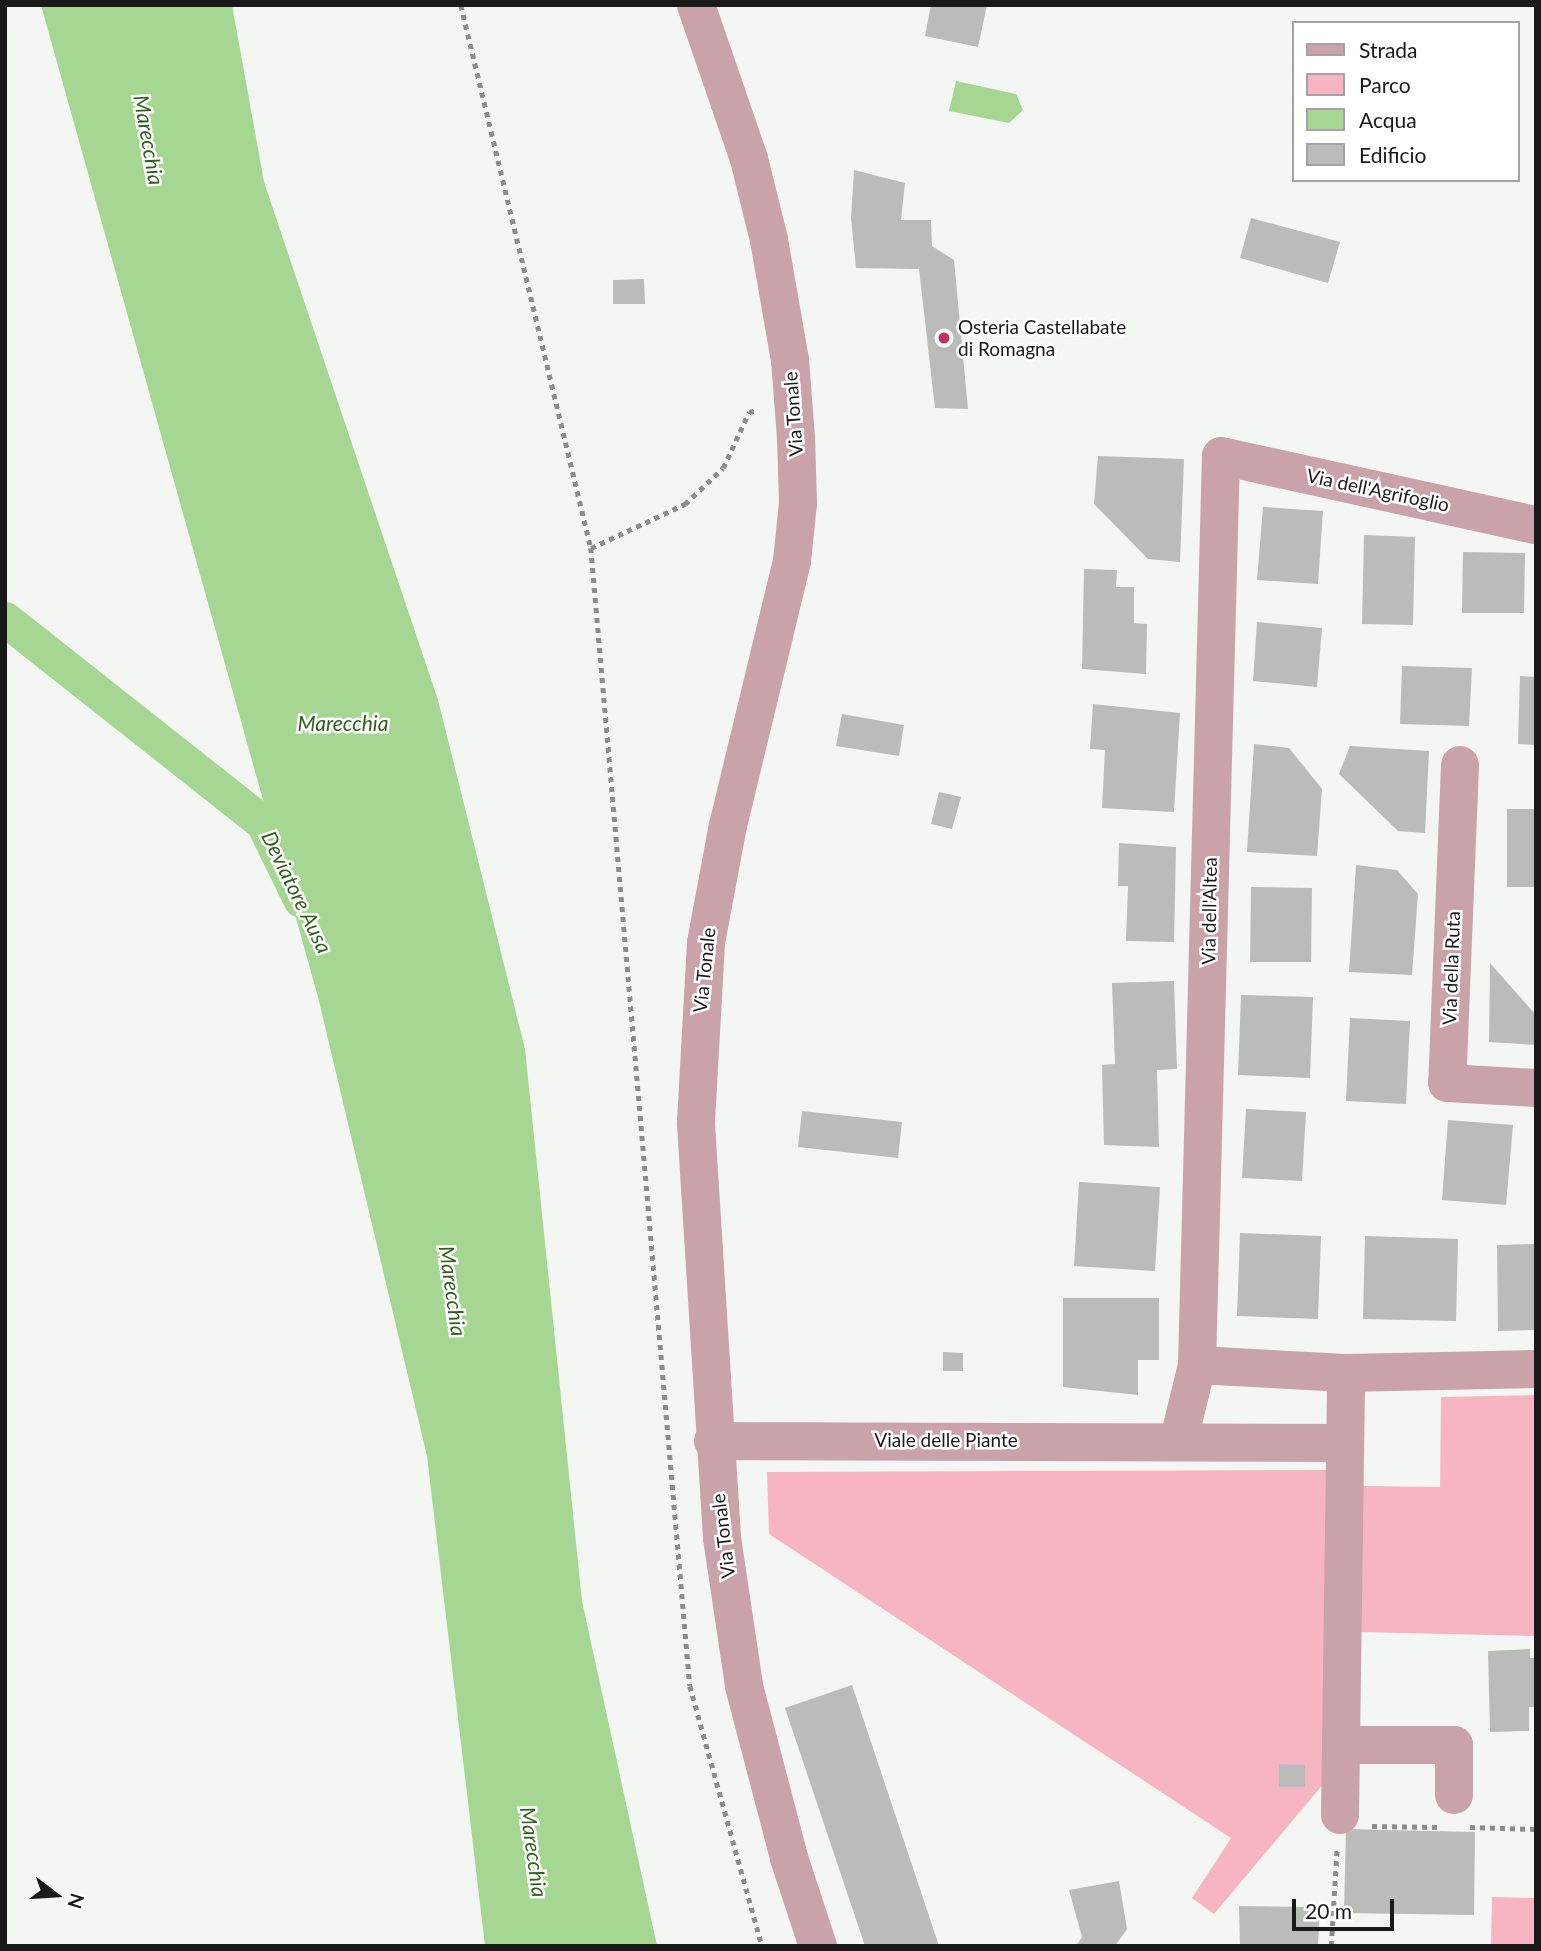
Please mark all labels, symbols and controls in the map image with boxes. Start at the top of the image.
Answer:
legend [1292,21,1520,182]
text: Strada [1359,37,1418,62]
text: Parco [1359,72,1411,97]
water label: Marecchia [129,93,169,187]
text: Acqua [1359,107,1417,132]
text: Edificio [1359,142,1426,167]
place label: Osteria Castellabate di Romagna [958,316,1126,360]
marker: Osteria Castellabate di Romagna [936,330,952,346]
street label: Via Tonale [779,370,807,458]
street label: Via dell'Agrifoglio [1305,464,1451,516]
water label: Marecchia [298,710,388,736]
water label: Deviatore Ausa [256,827,338,957]
street label: Via dell'Altea [1197,857,1221,965]
street label: Via della Ruta [1438,911,1464,1025]
street label: Via Tonale [688,926,720,1014]
water label: Marecchia [434,1244,472,1338]
street label: Viale delle Piante [874,1429,1018,1451]
street label: Via Tonale [706,1492,740,1580]
water label: Marecchia [515,1805,553,1899]
north arrow [21,1860,91,1930]
scale bar [1296,1884,1398,1928]
text: N [63,1891,90,1912]
text: 20 m [1305,1898,1352,1923]

